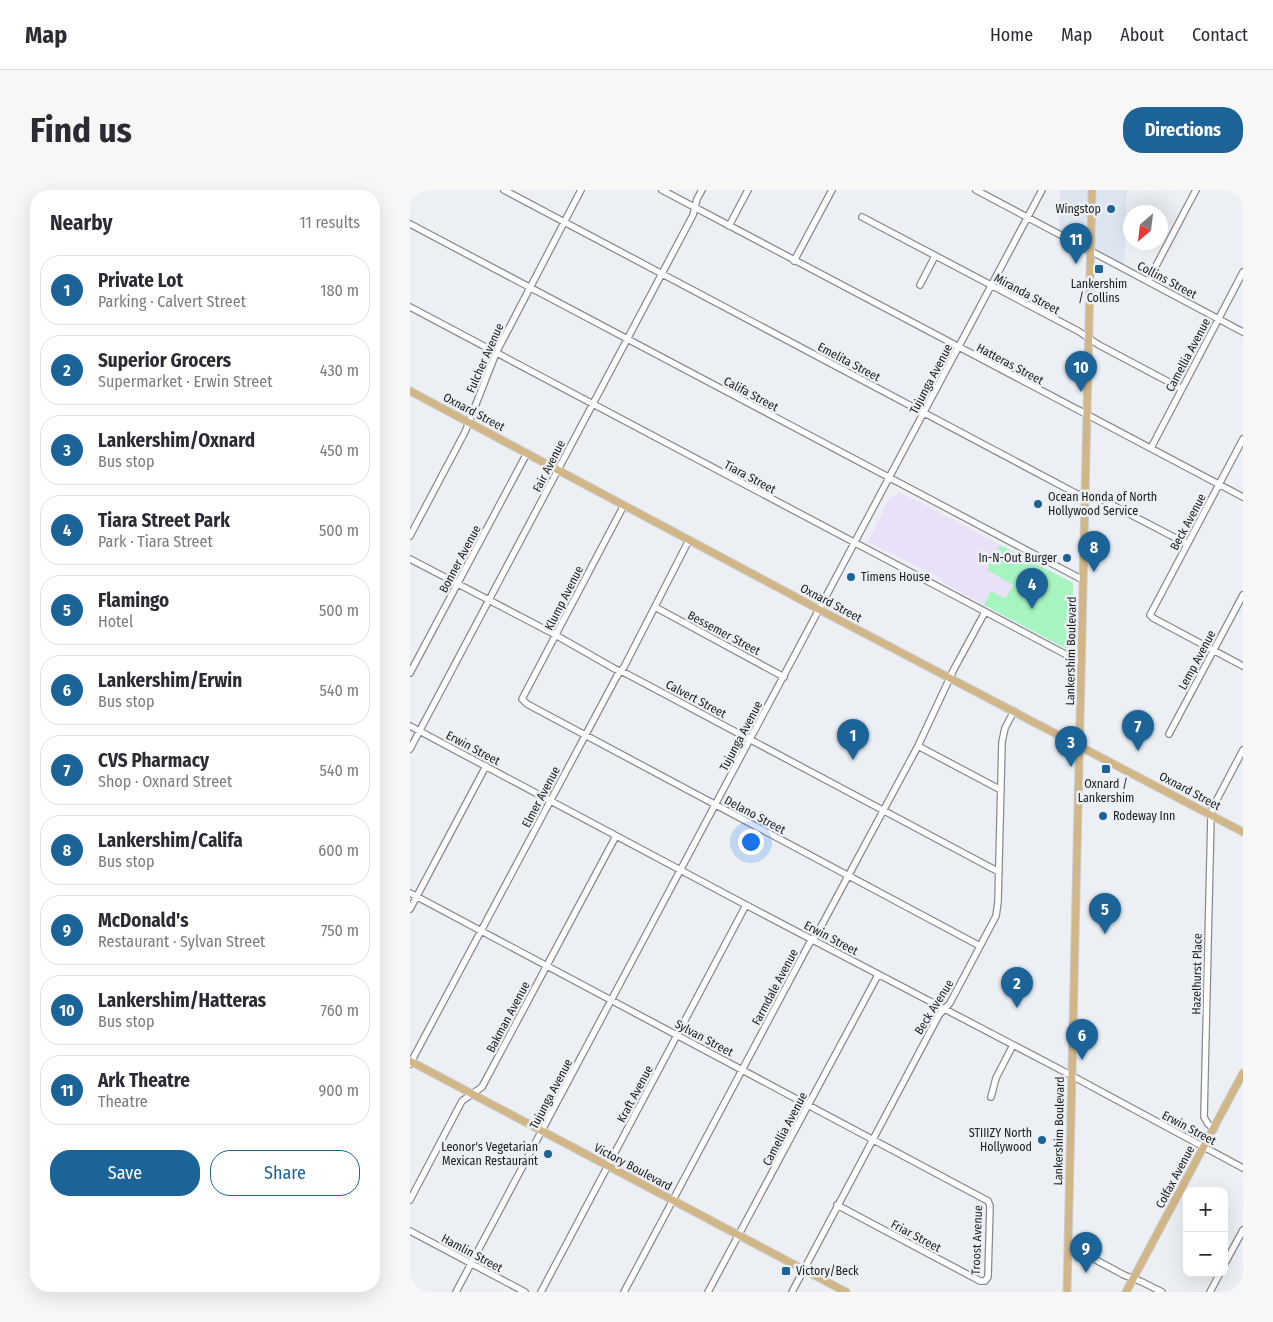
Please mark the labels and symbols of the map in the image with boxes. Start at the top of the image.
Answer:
place label: Wingstop [1056,202,1101,216]
marker: Wingstop [1105,203,1117,215]
north arrow [1123,205,1168,250]
pin: 11 [1060,223,1092,264]
street label: Collins Street [1135,258,1199,302]
marker: Lankershim / Collins [1093,263,1105,275]
street label: Miranda Street [992,271,1062,317]
place label: Lankershim / Collins [1071,277,1127,305]
street label: Camellia Avenue [1163,316,1213,394]
street label: Fulcher Avenue [463,321,507,395]
street label: Emelita Street [815,340,883,384]
street label: Hatteras Street [974,340,1046,388]
street label: Tujunga Avenue [907,342,955,416]
pin: 10 [1065,351,1097,392]
street label: Califa Street [721,374,781,414]
street label: Oxnard Street [441,390,507,434]
street label: Fair Avenue [530,438,568,494]
street label: Tiara Street [722,458,778,496]
place label: Ocean Honda of North Hollywood Service [1048,490,1157,518]
street label: Beck Avenue [1167,491,1209,553]
marker: Ocean Honda of North Hollywood Service [1032,498,1044,510]
street label: Bonner Avenue [436,523,484,595]
pin: 8 [1078,531,1110,572]
place label: In-N-Out Burger [978,551,1058,565]
marker: In-N-Out Burger [1061,552,1073,564]
street label: Klump Avenue [542,563,586,632]
pin: 4 [1016,568,1048,609]
place label: Timens House [861,570,930,584]
marker: Timens House [845,571,857,583]
street label: Oxnard Street [798,581,864,625]
street label: Lankershim Boulevard [1063,596,1079,706]
street label: Bessemer Street [685,608,763,658]
street label: Lemp Avenue [1175,628,1219,692]
street label: Calvert Street [663,677,729,721]
street label: Tujunga Avenue [717,699,765,773]
pin: 7 [1122,710,1154,751]
pin: 1 [837,719,869,760]
pin: 3 [1055,726,1087,767]
street label: Erwin Street [444,728,503,768]
marker: Oxnard / Lankershim [1100,763,1112,775]
street label: Elmer Avenue [519,764,563,830]
street label: Oxnard Street [1157,769,1223,813]
place label: Oxnard / Lankershim [1078,777,1134,805]
street label: Delano Street [722,793,788,837]
place label: Rodeway Inn [1113,809,1175,823]
marker: Rodeway Inn [1097,810,1109,822]
your location [738,829,764,855]
pin: 5 [1089,893,1121,934]
street label: Erwin Street [802,918,861,958]
street label: Hazelhurst Place [1189,933,1205,1015]
street label: Farmdale Avenue [749,947,801,1027]
pin: 2 [1001,967,1033,1008]
street label: Beck Avenue [912,977,956,1037]
street label: Bakman Avenue [483,979,533,1055]
street label: Sylvan Street [672,1017,736,1059]
pin: 6 [1066,1019,1098,1060]
street label: Tujunga Avenue [527,1057,575,1131]
street label: Kraft Avenue [614,1063,656,1125]
street label: Lankershim Boulevard [1051,1076,1067,1186]
street label: Camellia Avenue [760,1090,810,1168]
street label: Erwin Street [1160,1108,1219,1148]
place label: STIIIZY North Hollywood [969,1126,1032,1154]
marker: STIIIZY North Hollywood [1036,1134,1048,1146]
place label: Leonor's Vegetarian Mexican Restaurant [441,1140,538,1168]
street label: Victory Boulevard [592,1141,674,1193]
street label: Colfax Avenue [1153,1143,1197,1211]
marker: Leonor's Vegetarian Mexican Restaurant [542,1148,554,1160]
street label: Troost Avenue [969,1205,985,1275]
street label: Friar Street [889,1217,943,1255]
street label: Hamlin Street [439,1231,505,1275]
pin: 9 [1070,1232,1102,1273]
place label: Victory/Beck [796,1264,859,1278]
marker: Victory/Beck [780,1265,792,1277]

